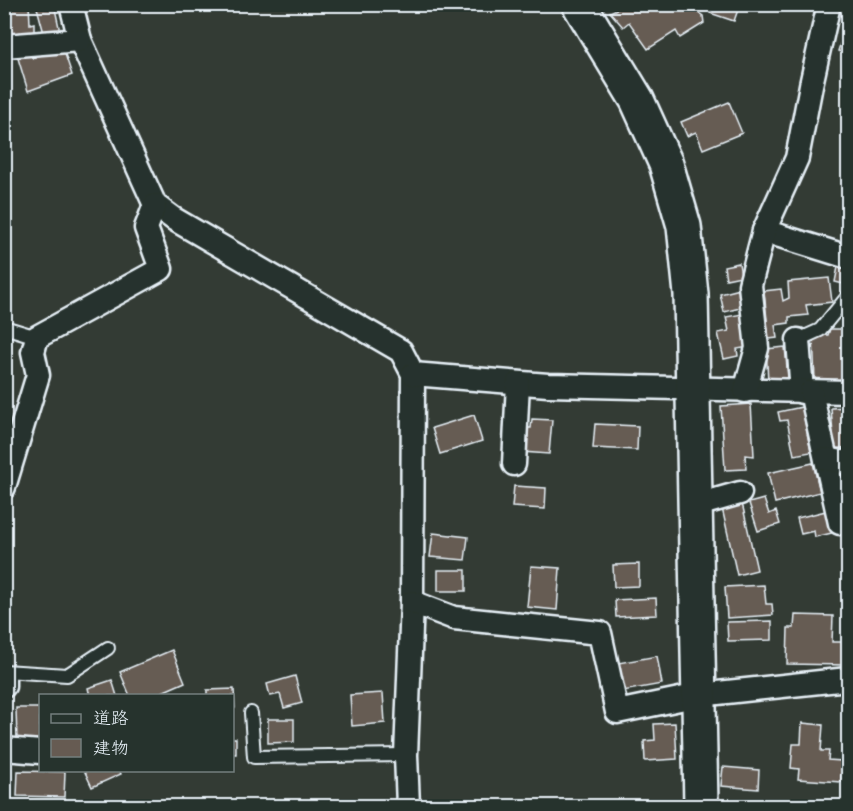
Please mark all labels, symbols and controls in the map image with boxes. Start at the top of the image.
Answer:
legend [39,694,234,772]
text: 道路 [93,708,129,733]
text: 建物 [93,738,129,763]

